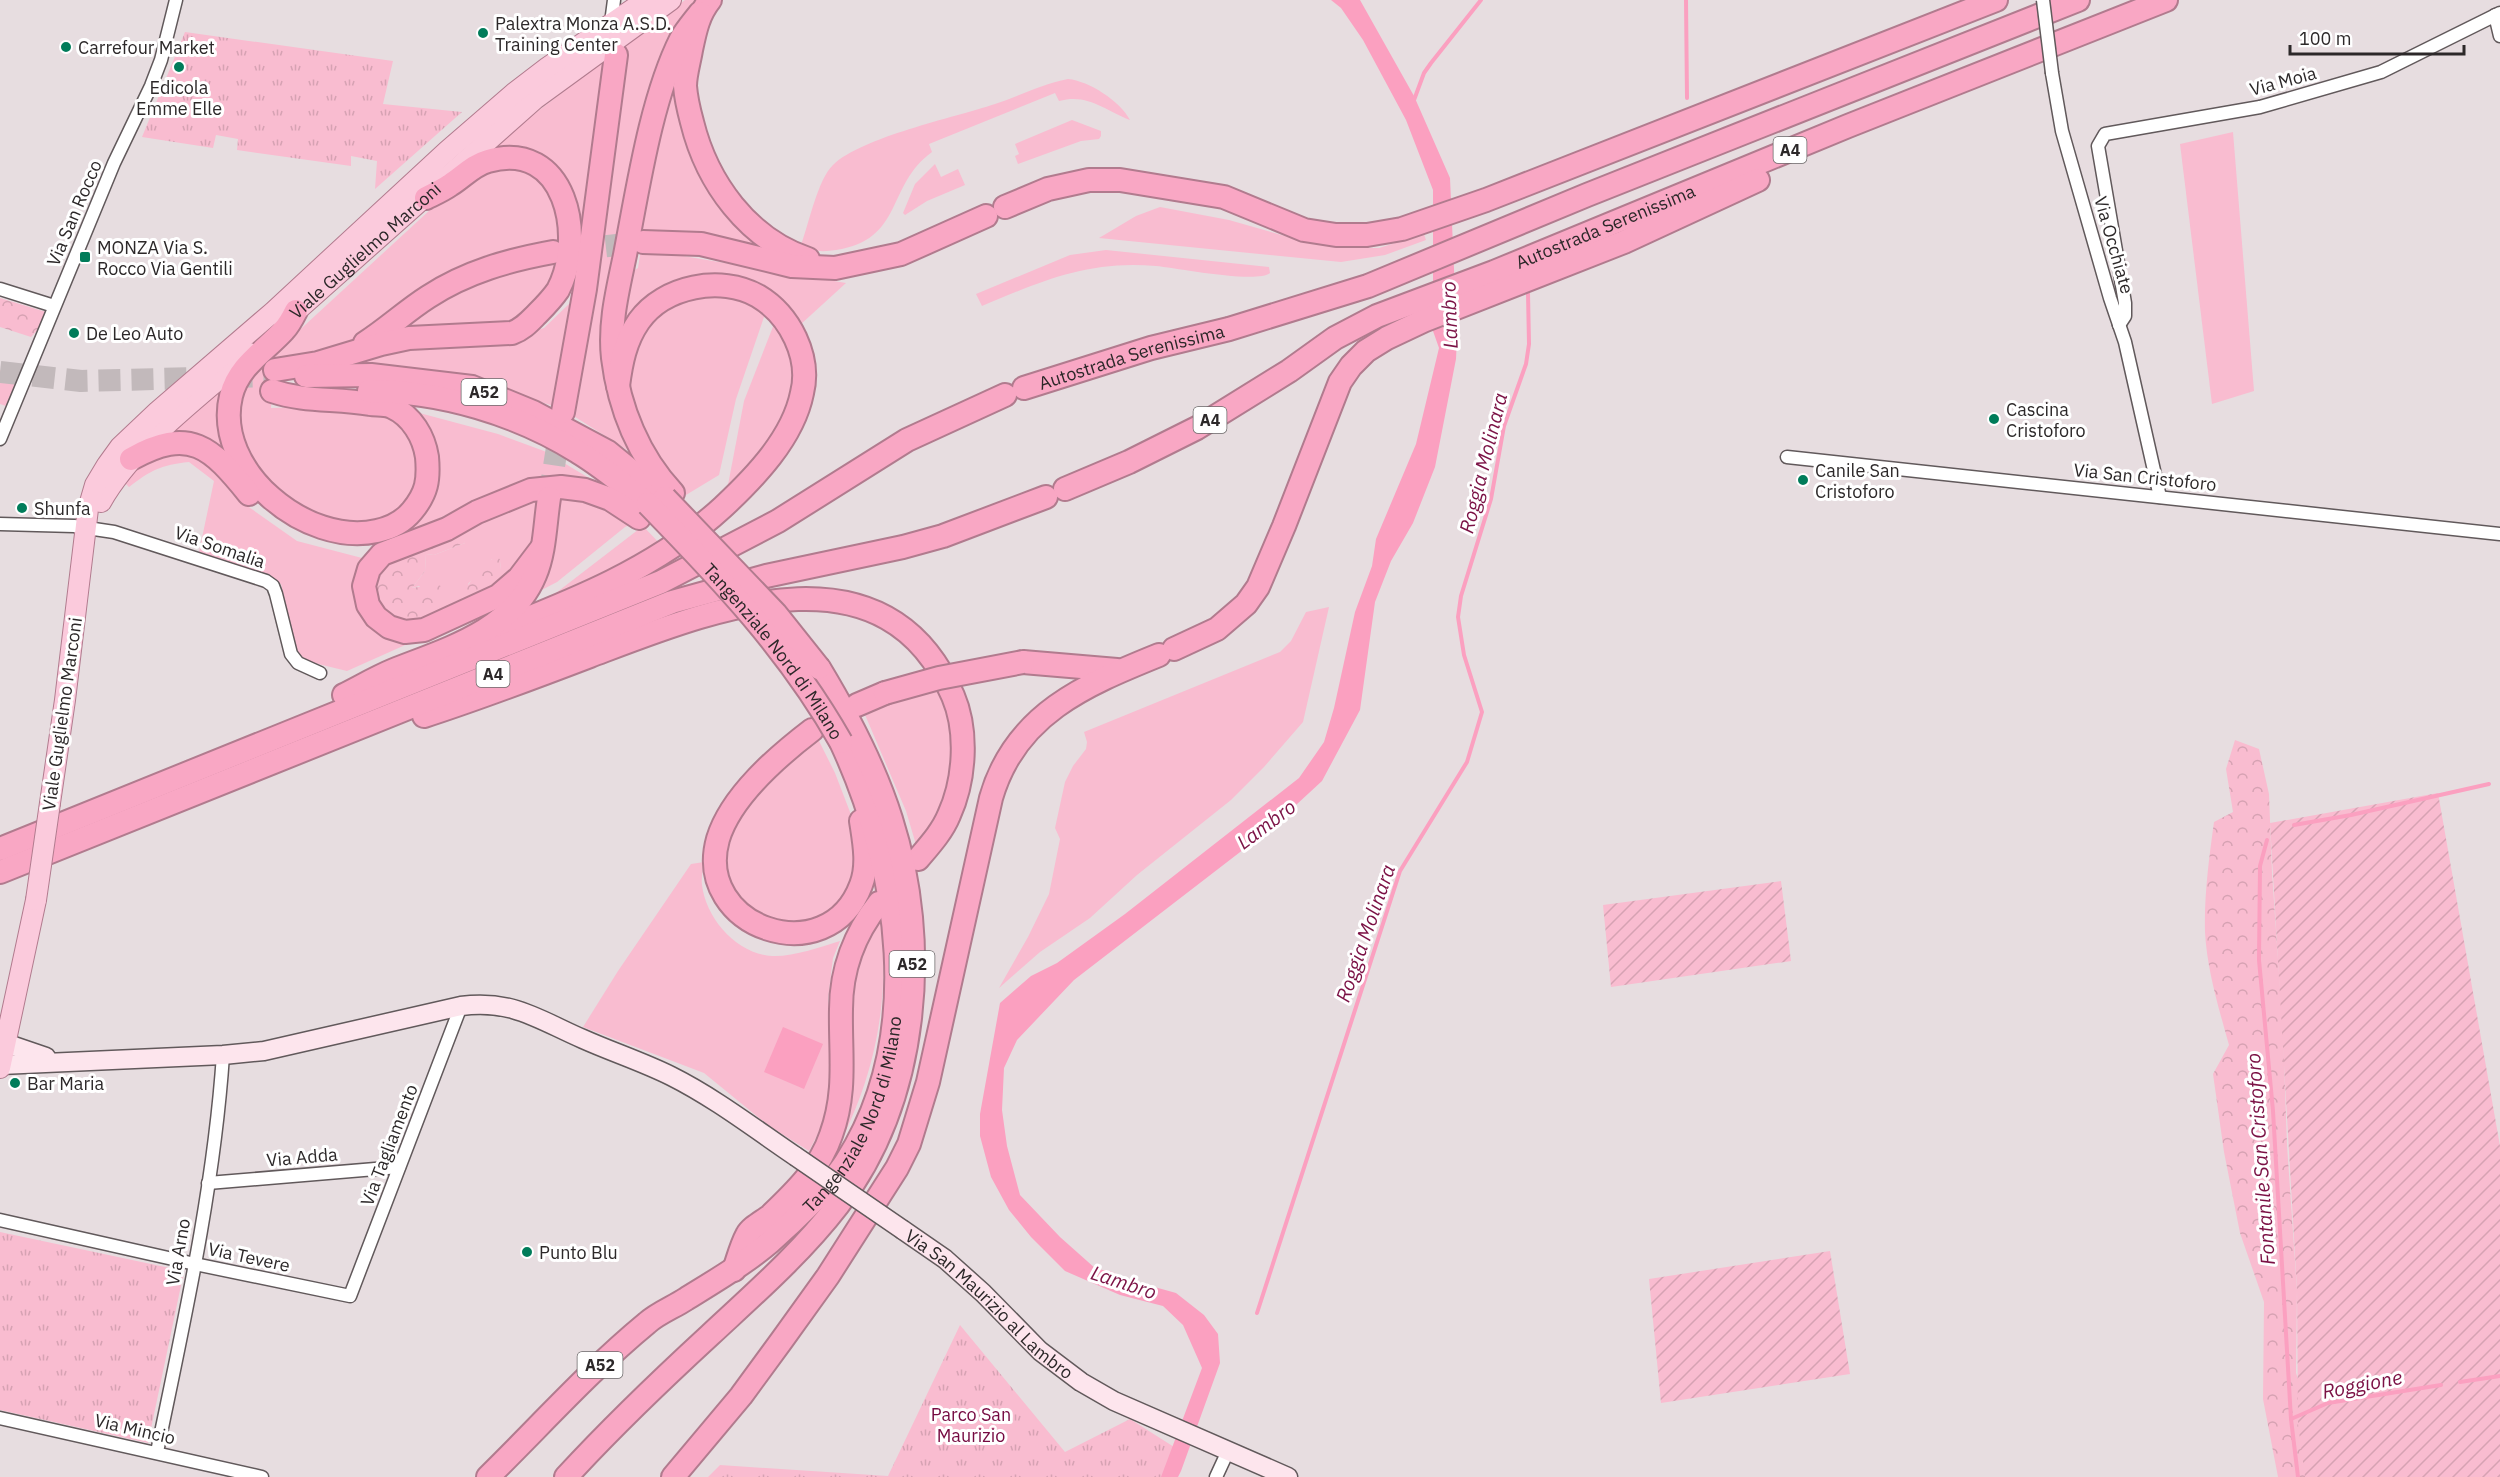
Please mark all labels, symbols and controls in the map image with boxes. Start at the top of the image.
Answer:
place label: Palextra Monza A.S.D. Training Center [495,12,671,56]
scale bar [2290,18,2464,56]
marker: Palextra Monza A.S.D. Training Center [476,26,490,40]
text: 100 m [2299,27,2351,50]
place label: Carrefour Market [78,36,215,59]
marker: Carrefour Market [59,40,73,54]
marker: Edicola Emme Elle [172,60,186,74]
street label: Via Moia [2247,61,2319,101]
place label: Edicola Emme Elle [136,76,222,120]
road number: A4 [1774,137,1806,163]
street label: Via San Rocco [41,156,107,270]
street label: Viale Guglielmo Marconi [284,177,445,324]
street label: Autostrada Serenissima [1512,179,1699,273]
street label: Via Occhiate [2089,194,2139,297]
place label: MONZA Via S. Rocco Via Gentili [97,236,233,280]
marker: MONZA Via S. Rocco Via Gentili [78,250,92,264]
water label: Lambro [1434,281,1464,349]
street label: Autostrada Serenissima [1036,319,1227,394]
place label: De Leo Auto [86,322,183,345]
marker: De Leo Auto [67,326,81,340]
road number: A52 [462,379,506,405]
water label: Roggia Molinara [1452,390,1514,536]
place label: Cascina Cristoforo [2006,398,2086,442]
road number: A4 [1194,407,1226,433]
marker: Cascina Cristoforo [1987,412,2001,426]
street label: Via San Cristoforo [2072,458,2218,496]
place label: Canile San Cristoforo [1815,459,1900,503]
marker: Canile San Cristoforo [1796,473,1810,487]
place label: Shunfa [34,497,91,520]
marker: Shunfa [15,501,29,515]
street label: Via Somalia [172,521,269,573]
street label: Tangenziale Nord di Milano [699,558,849,744]
street label: Viale Guglielmo Marconi [37,616,87,812]
road number: A4 [476,661,510,687]
water label: Lambro [1231,793,1301,855]
water label: Roggia Molinara [1329,861,1401,1005]
road number: A52 [890,951,934,977]
street label: Tangenziale Nord di Milano [797,1015,906,1217]
water label: Fontanile San Cristoforo [2239,1052,2281,1266]
place label: Bar Maria [27,1072,105,1095]
marker: Bar Maria [8,1076,22,1090]
street label: Via Tagliamento [355,1081,423,1209]
street label: Via Adda [265,1142,339,1172]
street label: Via Arno [161,1217,195,1287]
street label: Via San Maurizio al Lambro [901,1224,1078,1384]
street label: Via Tevere [206,1237,292,1277]
place label: Punto Blu [539,1241,618,1264]
marker: Punto Blu [520,1245,534,1259]
water label: Lambro [1088,1259,1160,1305]
road number: A52 [578,1352,622,1378]
water label: Roggione [2320,1363,2404,1405]
park label: Parco San Maurizio [931,1403,1011,1447]
street label: Via Mincio [92,1409,178,1449]

